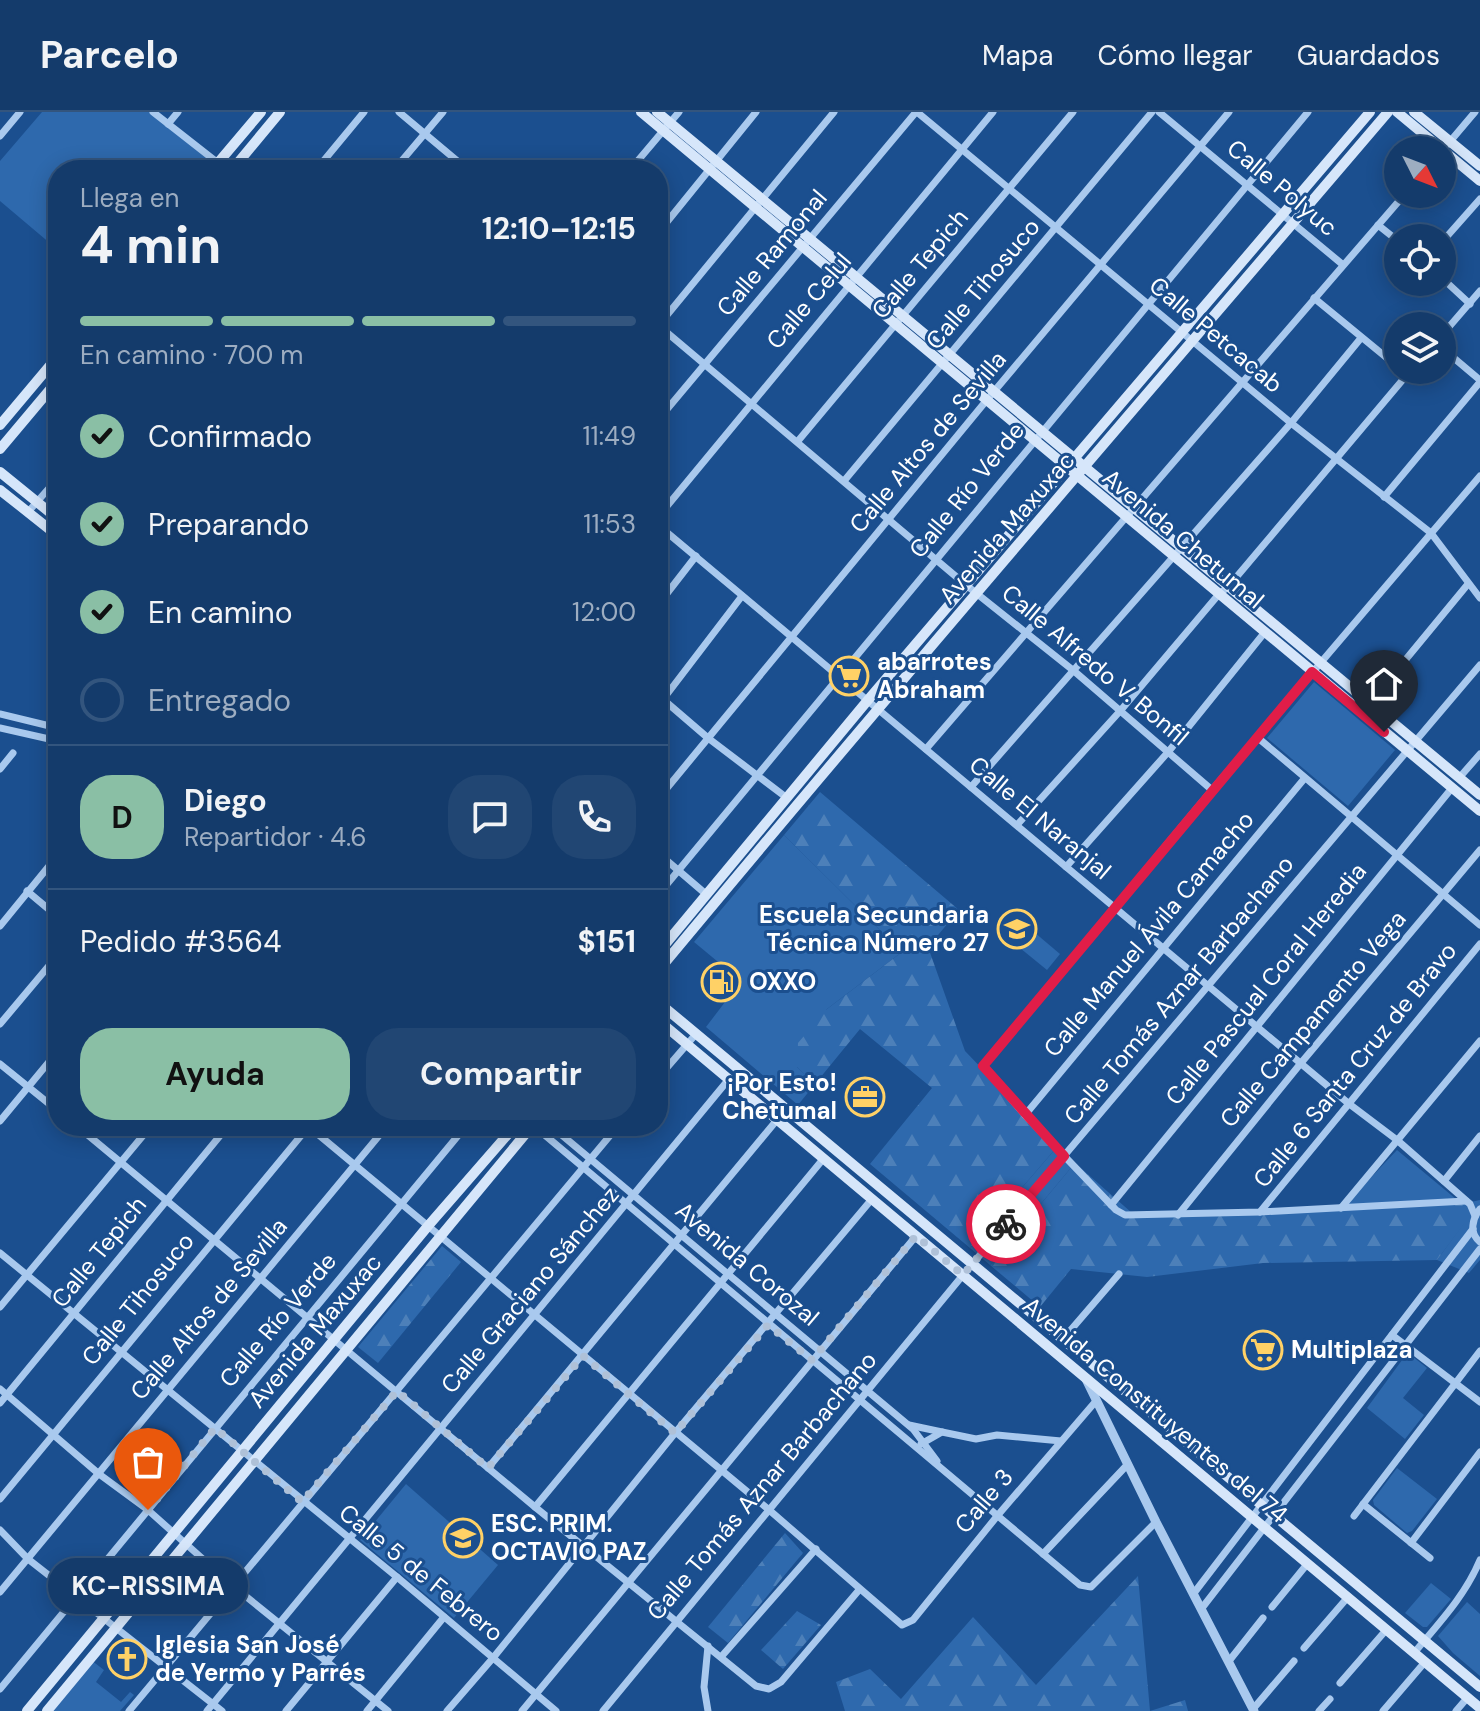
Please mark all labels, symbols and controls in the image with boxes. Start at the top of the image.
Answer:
text: Parcelo [40,30,179,80]
text: Mapa [982,37,1053,74]
text: Cómo llegar [1097,37,1253,74]
text: Guardados [1297,37,1440,74]
street label: Calle Polyuc [1221,132,1344,243]
north arrow [1384,136,1456,208]
map controls [1384,136,1456,384]
text: Llega en [80,181,179,215]
street label: Calle Ramonal [710,183,834,322]
street label: Calle Tepich [865,202,975,325]
text: 12:10–12:15 [482,209,636,248]
text: 4 min [80,211,221,279]
street label: Calle Tihosuco [919,212,1047,356]
button: locate [1384,224,1456,296]
street label: Calle Celul [759,246,858,355]
street label: Calle Petcacab [1143,270,1290,400]
button: layers [1384,312,1456,384]
text: En camino · 700 m [80,338,303,372]
street label: Calle Altos de Sevilla [842,344,1013,539]
icon: check [80,414,124,458]
street label: Calle Río Verde [902,415,1031,564]
text: Confirmado [148,417,312,456]
text: 11:49 [582,419,636,453]
street label: Avenida Maxuxac [932,445,1081,610]
street label: Avenida Chetumal [1096,462,1271,615]
icon: check [80,502,124,546]
text: Preparando [148,505,309,544]
text: 11:53 [583,507,636,541]
street label: Calle Alfredo V. Bonfil [995,577,1195,752]
icon: check [80,590,124,634]
text: En camino [148,593,293,632]
text: 12:00 [572,595,636,629]
place label: abarrotes Abraham [877,646,992,705]
pin [1350,650,1418,732]
supermarket icon: abarrotes Abraham [828,655,870,697]
icon: home [1362,662,1406,706]
text: Entregado [148,681,291,720]
street label: Calle El Naranjal [963,749,1118,886]
button: chat [448,775,532,859]
button: phone [552,775,636,859]
text: Diego [184,781,267,820]
text: D [111,798,133,837]
street label: Calle Manuel Ávila Camacho [1037,804,1261,1063]
text: Repartidor · 4.6 [184,820,367,854]
street label: Calle Tomás Aznar Barbachano [1057,849,1300,1130]
street label: Calle Pascual Coral Heredia [1158,856,1373,1111]
place label: Escuela Secundaria Técnica Número 27 [759,899,989,958]
street label: Calle Campamento Vega [1213,904,1412,1133]
school or university icon: Escuela Secundaria Técnica Número 27 [996,908,1038,950]
text: Pedido #3564 [80,922,281,961]
text: $151 [577,922,636,961]
street label: Calle 6 Santa Cruz de Bravo [1246,936,1463,1194]
fuel station icon: OXXO [700,961,742,1003]
place label: OXXO [749,966,816,997]
button: Ayuda [80,1028,350,1120]
button: Compartir [366,1028,636,1120]
place label: ¡Por Esto! Chetumal [722,1067,837,1126]
office icon: ¡Por Esto! Chetumal [844,1076,886,1118]
street label: Calle Graciano Sánchez [434,1180,625,1400]
courier [966,1184,1046,1264]
street label: Calle Tepich [44,1190,153,1314]
street label: Avenida Corozal [669,1195,825,1333]
icon: bike [984,1202,1028,1246]
street label: Calle Altos de Sevilla [123,1211,294,1406]
street label: Calle Tihosuco [75,1226,201,1371]
street label: Calle Río Verde [212,1246,343,1393]
street label: Avenida Maxuxac [241,1247,388,1414]
street label: Avenida Constituyentes del 74 [1016,1290,1294,1530]
supermarket icon: Multiplaza [1242,1329,1284,1371]
place label: Multiplaza [1291,1334,1412,1365]
street label: Calle Tomás Aznar Barbachano [640,1345,883,1626]
pin [114,1428,182,1510]
icon: bag [126,1440,170,1484]
street label: Calle 3 [948,1462,1020,1539]
street label: Calle 5 de Febrero [333,1497,510,1648]
place label: ESC. PRIM. OCTAVIO PAZ [491,1508,647,1567]
school or university icon: ESC. PRIM. OCTAVIO PAZ [442,1517,484,1559]
callout: KC-RISSIMA [48,1558,248,1614]
text: KC-RISSIMA [71,1569,225,1603]
place label: Iglesia San José de Yermo y Parrés [155,1629,366,1688]
church icon: Iglesia San José de Yermo y Parrés [106,1638,148,1680]

